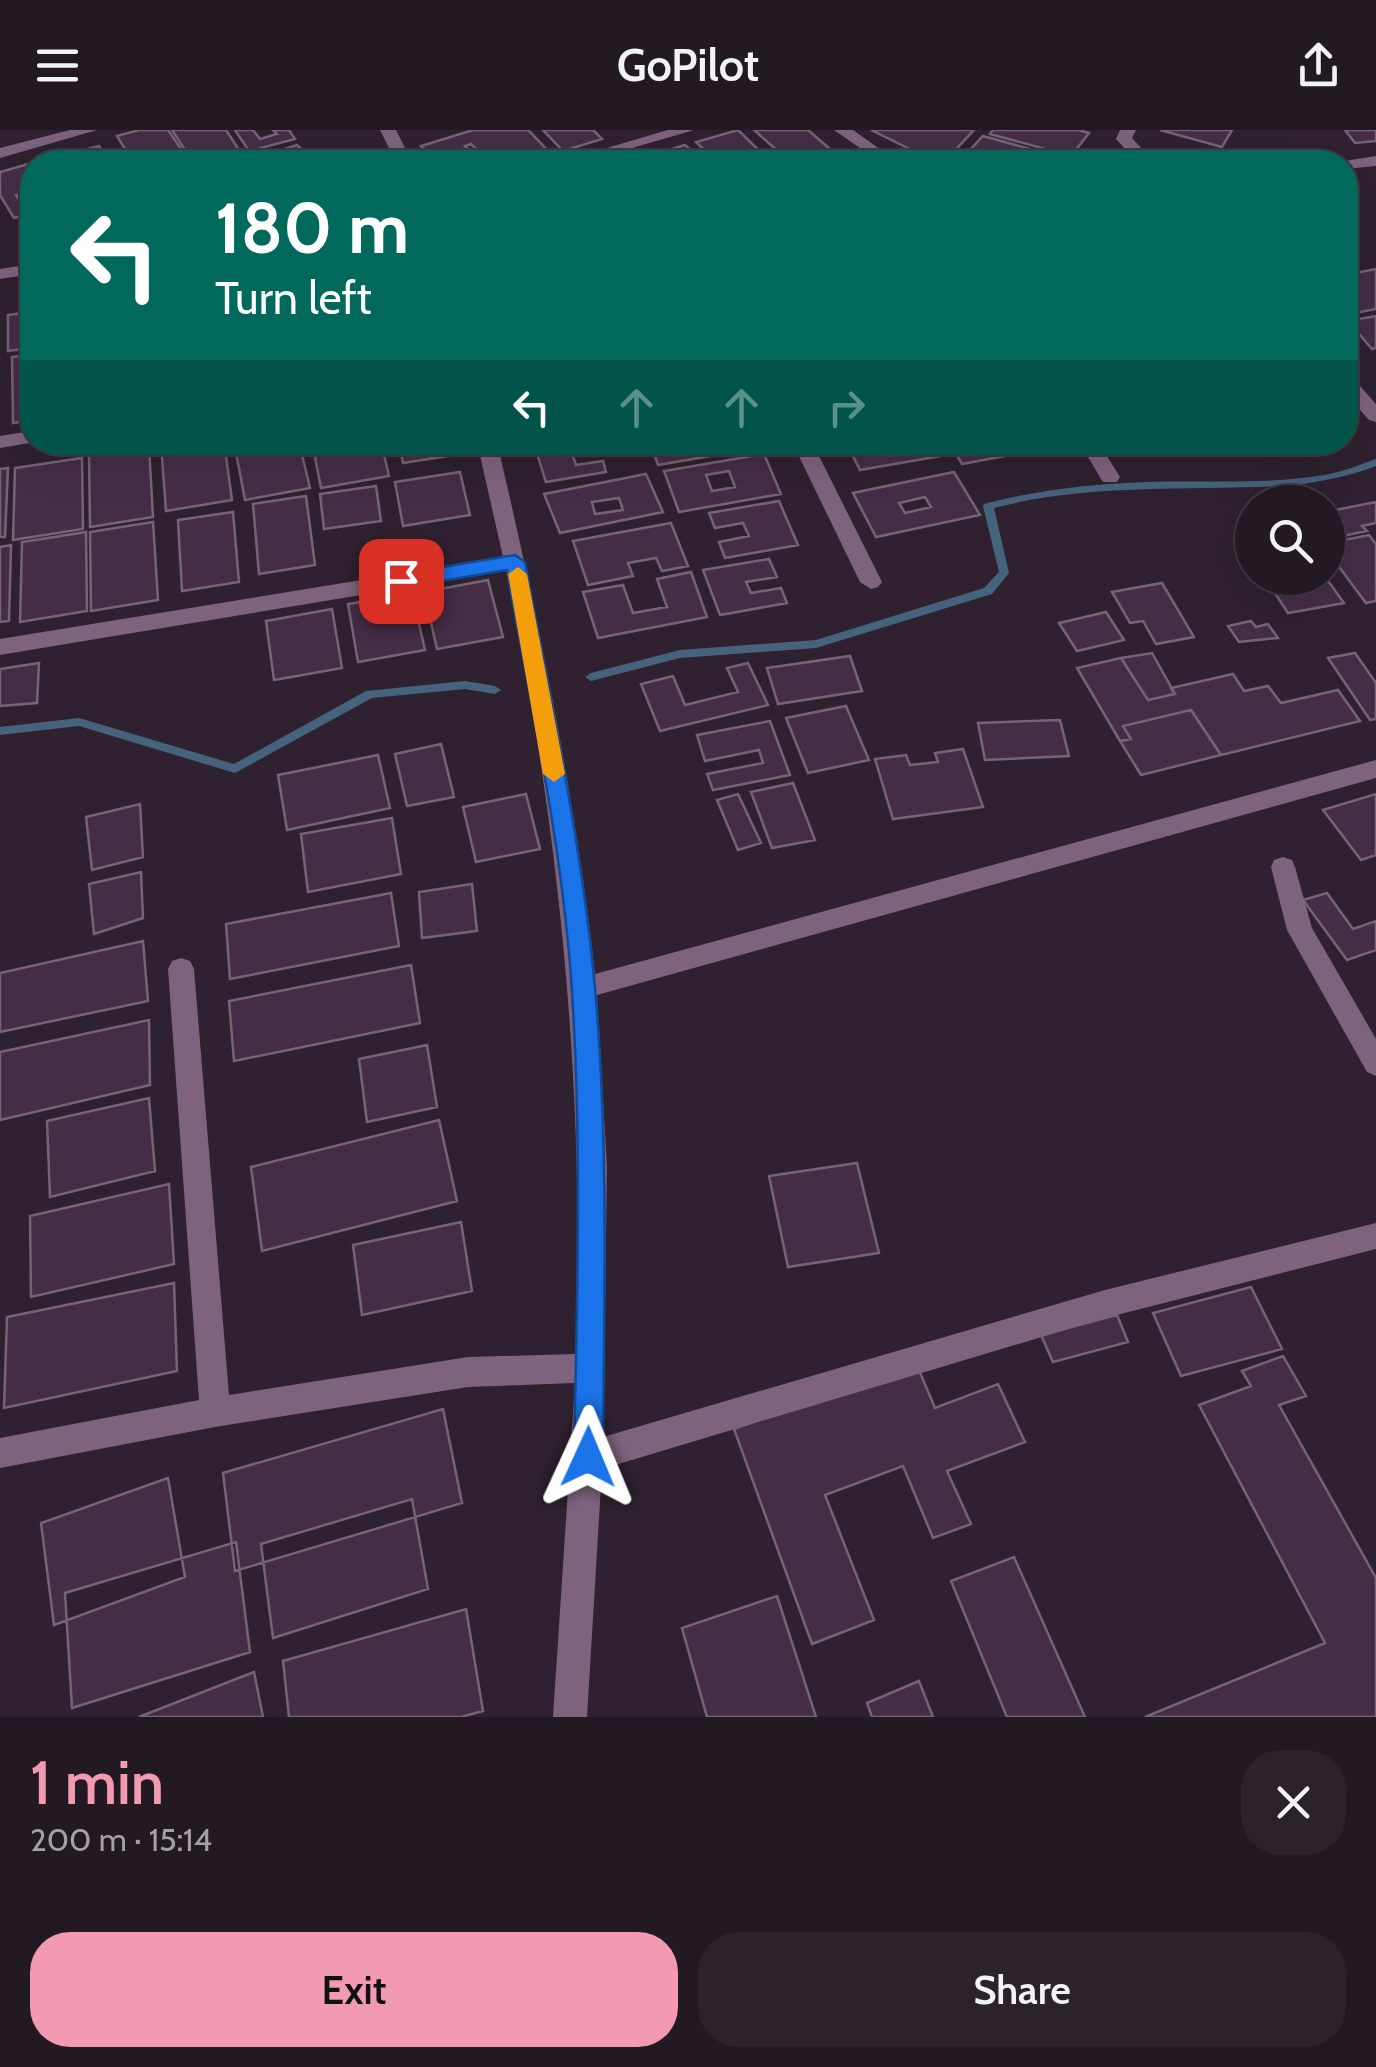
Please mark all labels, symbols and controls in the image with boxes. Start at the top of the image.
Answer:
icon: menu [30,38,85,93]
text: GoPilot [617,38,759,92]
icon: share [1291,38,1346,93]
text: 180 m [215,185,409,271]
icon: left [50,190,180,320]
text: Turn left [215,271,372,325]
icon: left [504,380,559,435]
icon: ahead [609,380,664,435]
icon: ahead [714,380,769,435]
icon: right [819,380,874,435]
map controls [1235,485,1345,595]
button: search [1235,485,1345,595]
pin [359,539,444,624]
icon: arrive [374,554,429,609]
position arrow [536,1405,640,1509]
text: 1 min [30,1746,164,1819]
button: close [1241,1750,1346,1855]
text: 200 m · 15:14 [30,1820,212,1859]
button: Exit [30,1932,678,2047]
button: Share [698,1932,1346,2047]

